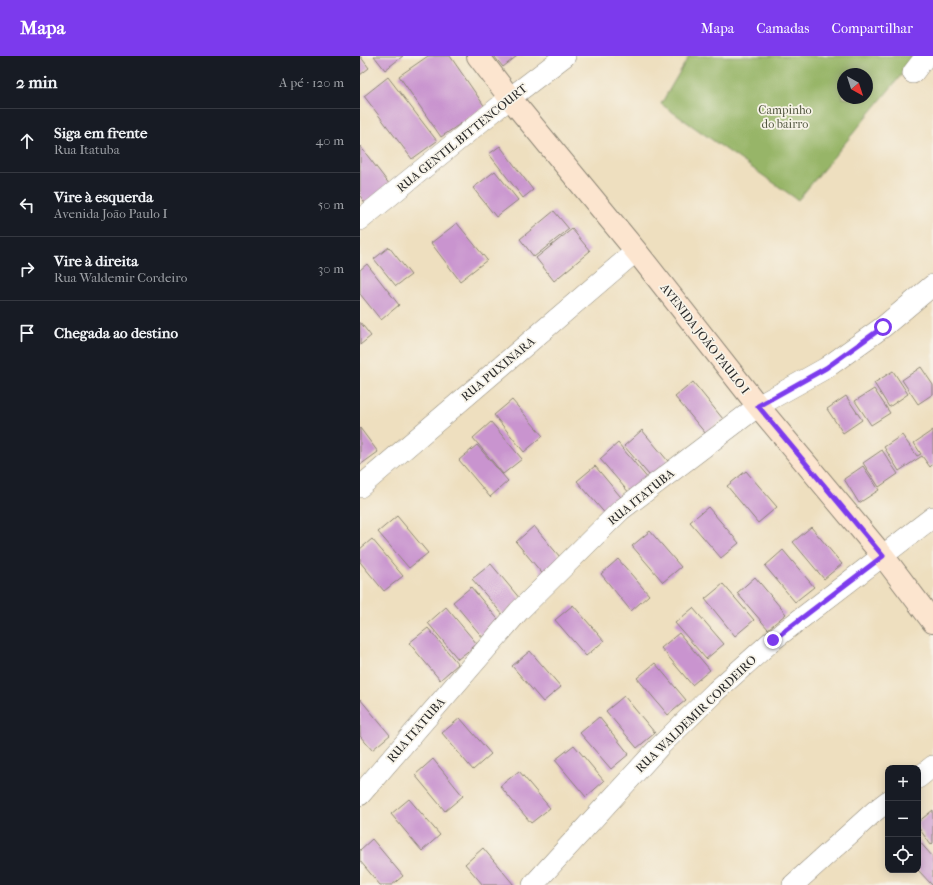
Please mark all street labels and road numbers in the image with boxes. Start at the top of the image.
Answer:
street label: RUA GENTIL BITTENCOURT [394,80,531,195]
street label: AVENIDA JOÃO PAULO I [657,280,753,397]
street label: RUA PUXINARA [458,334,538,404]
street label: RUA ITATUBA [605,466,677,528]
street label: RUA WALDEMIR CORDEIRO [633,653,759,775]
street label: RUA ITATUBA [384,695,448,765]

